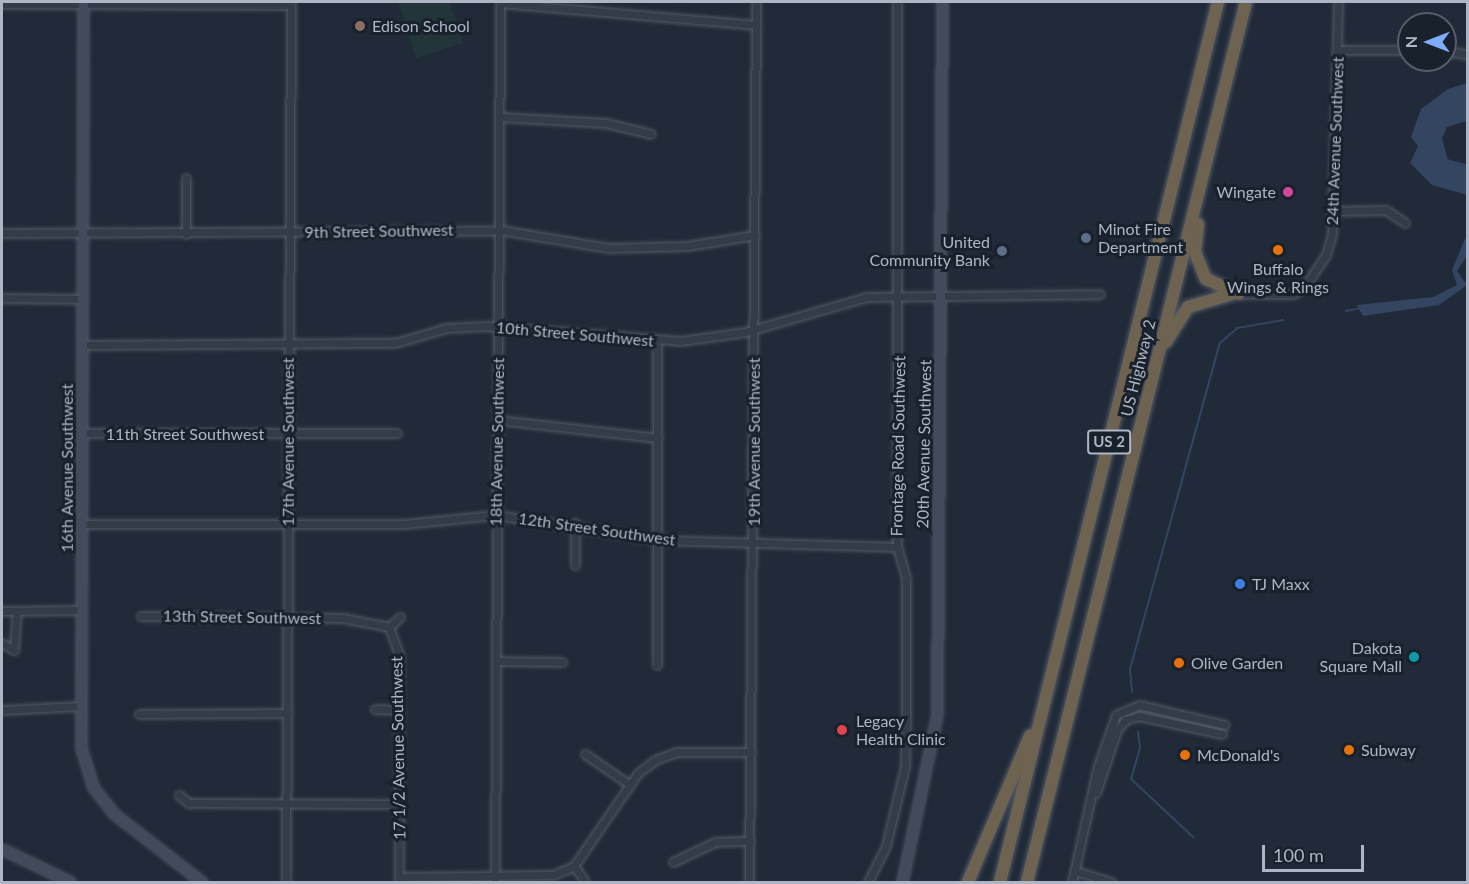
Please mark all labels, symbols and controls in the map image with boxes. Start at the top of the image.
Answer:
north arrow [1397,12,1457,72]
place label: Edison School [372,16,470,36]
marker: Edison School [353,19,367,33]
text: N [1401,36,1420,48]
street label: 24th Avenue Southwest [1322,56,1348,226]
place label: Wingate [1216,182,1276,202]
marker: Wingate [1281,185,1295,199]
place label: Minot Fire Department [1098,219,1183,257]
street label: 9th Street Southwest [304,220,454,242]
marker: Minot Fire Department [1079,231,1093,245]
place label: United Community Bank [869,232,990,270]
marker: Buffalo Wings & Rings [1271,243,1285,257]
marker: United Community Bank [995,244,1009,258]
place label: Buffalo Wings & Rings [1227,259,1329,297]
street label: US Highway 2 [1117,317,1159,419]
street label: 10th Street Southwest [495,318,655,350]
street label: Frontage Road Southwest [887,356,909,536]
street label: 17th Avenue Southwest [278,357,298,527]
street label: 18th Avenue Southwest [486,357,508,527]
street label: 19th Avenue Southwest [744,357,764,527]
street label: 20th Avenue Southwest [913,359,935,529]
street label: 16th Avenue Southwest [57,383,77,553]
street label: 11th Street Southwest [106,424,264,444]
road number: US 2 [1086,430,1132,454]
street label: 12th Street Southwest [517,508,677,550]
place label: TJ Maxx [1252,574,1310,594]
marker: TJ Maxx [1233,577,1247,591]
street label: 13th Street Southwest [163,606,321,628]
place label: Dakota Square Mall [1319,638,1402,676]
marker: Dakota Square Mall [1407,650,1421,664]
place label: Olive Garden [1191,653,1283,673]
street label: 17 1/2 Avenue Southwest [387,656,409,840]
marker: Olive Garden [1172,656,1186,670]
place label: Legacy Health Clinic [856,711,946,749]
marker: Legacy Health Clinic [833,721,851,739]
place label: Subway [1361,740,1416,760]
marker: Subway [1342,743,1356,757]
place label: McDonald's [1197,745,1280,765]
marker: McDonald's [1178,748,1192,762]
scale bar [1265,833,1367,871]
text: 100 m [1273,844,1324,866]

